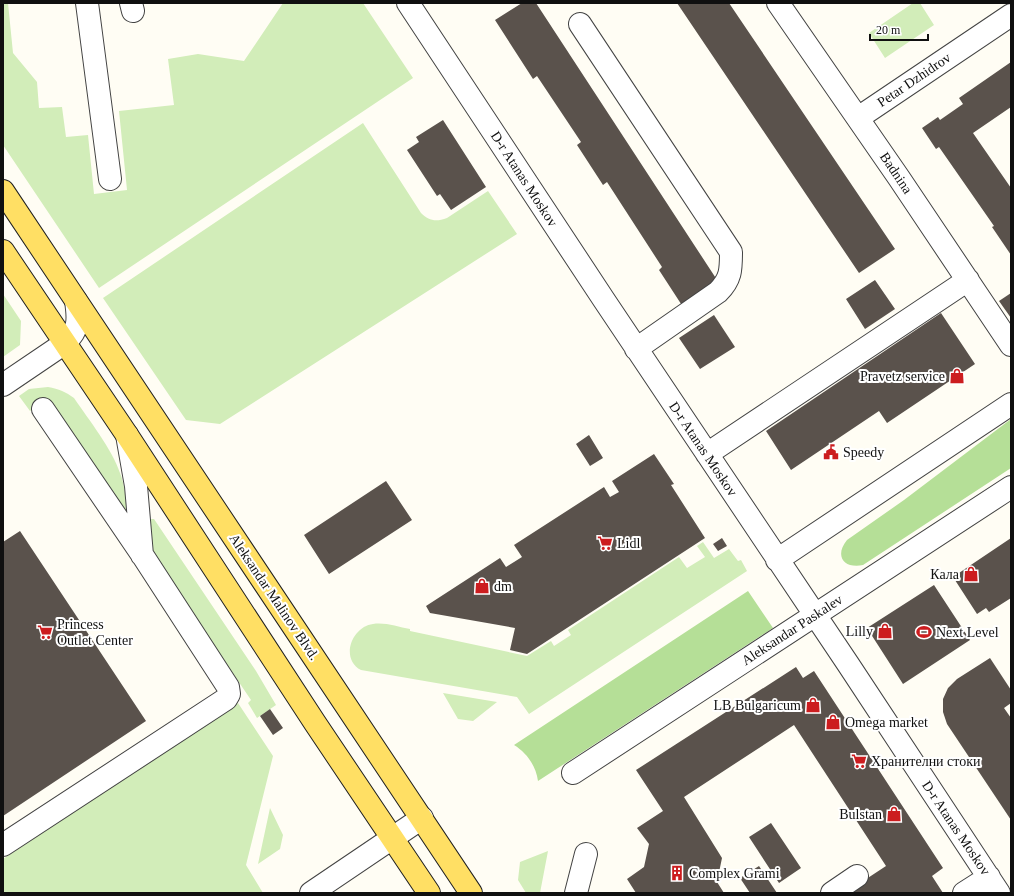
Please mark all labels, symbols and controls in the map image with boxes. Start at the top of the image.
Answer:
scale bar [870,16,928,42]
text: 20 m [876,23,901,37]
street label: Petar Dzhidrov [875,50,953,110]
street label: D-r Atanas Moskov [488,129,560,229]
street label: Badnina [877,149,916,197]
shop icon: Pravetz service [948,367,966,385]
place label: Pravetz service [860,369,945,384]
street label: D-r Atanas Moskov [666,399,740,499]
public building icon: Speedy [822,443,840,461]
place label: Speedy [843,445,884,460]
street label: Aleksandar Malinov Blvd. [226,531,322,663]
supermarket icon: Lidl [596,534,614,552]
place label: Lidl [617,536,640,551]
shop icon: Кала [962,565,980,583]
place label: Кала [930,567,960,582]
shop icon: dm [473,577,491,595]
place label: dm [494,579,512,594]
street label: Aleksandar Paskalev [739,592,845,668]
place label: Princess Outlet Center [57,617,133,648]
shop icon: Lilly [876,622,894,640]
supermarket icon: Princess Outlet Center [36,623,54,641]
sports icon: Next Level [915,623,933,641]
place label: Lilly [846,624,873,639]
place label: Next Level [936,625,999,640]
shop icon: LB Bulgaricum [804,696,822,714]
place label: LB Bulgaricum [714,698,801,713]
shop icon: Omega market [824,713,842,731]
place label: Omega market [845,715,928,730]
supermarket icon: Хранителни стоки [850,752,868,770]
place label: Хранителни стоки [871,754,981,769]
street label: D-r Atanas Moskov [919,778,993,878]
shop icon: Bulstan [885,805,903,823]
place label: Bulstan [839,807,882,822]
building icon: Complex Grami [668,864,686,882]
place label: Complex Grami [689,866,780,881]

